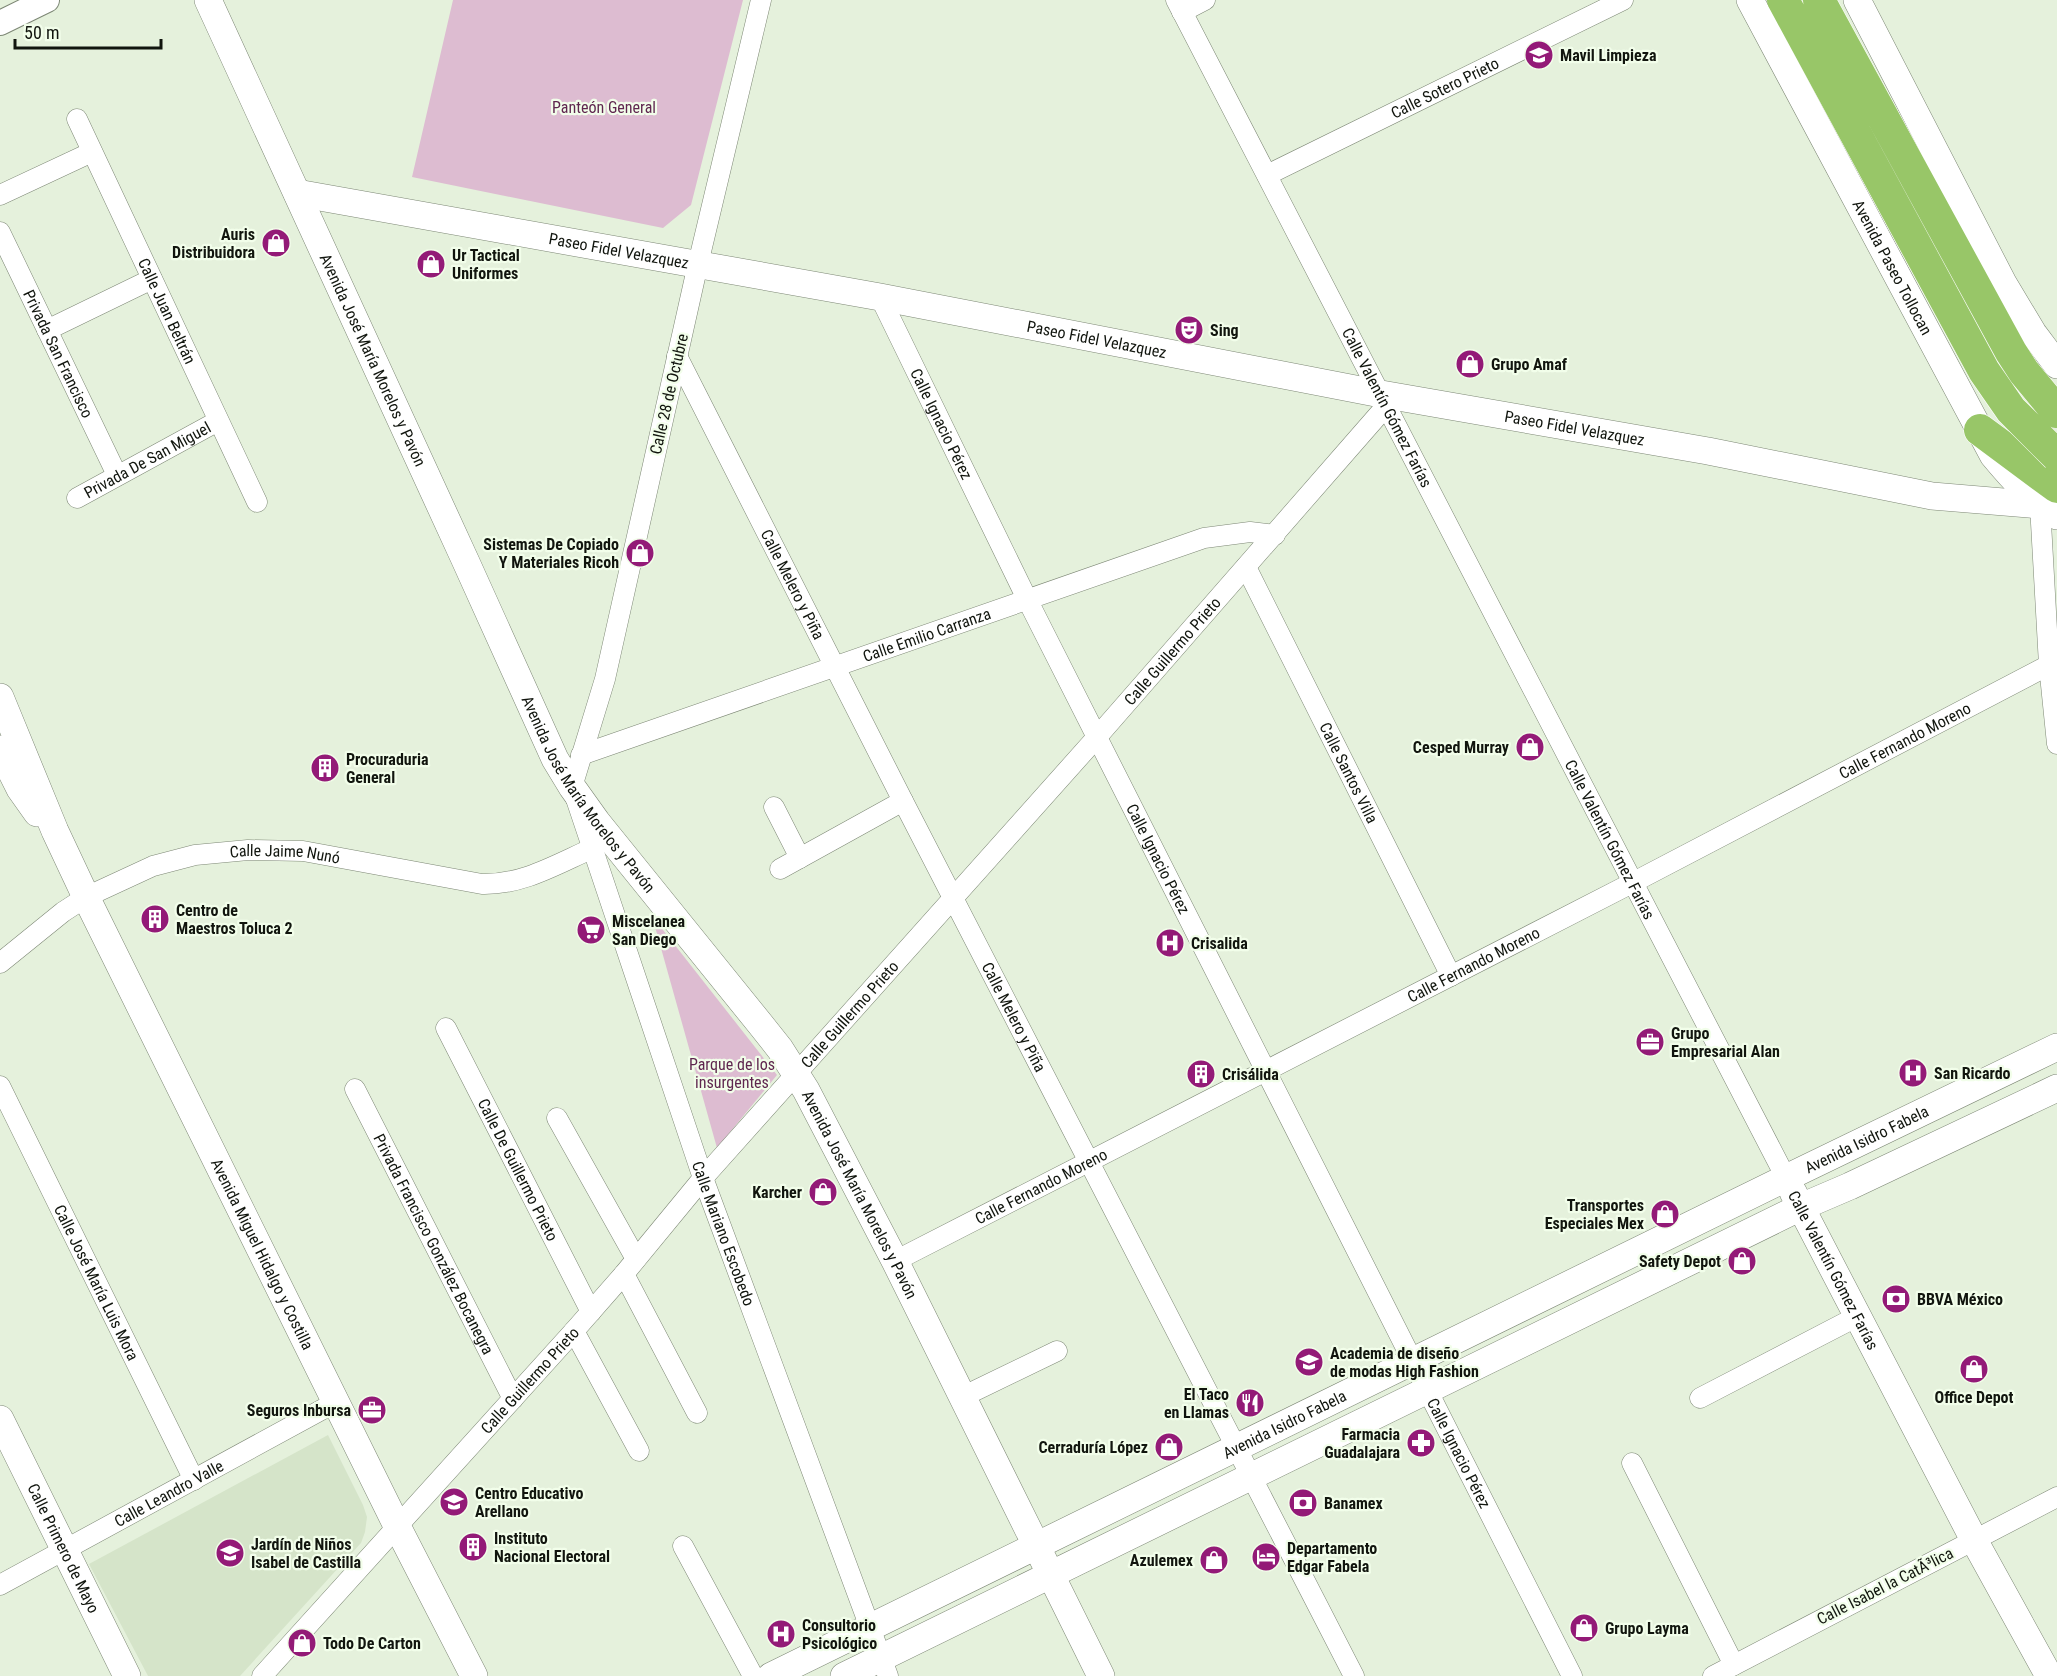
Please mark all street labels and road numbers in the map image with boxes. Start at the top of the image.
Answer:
street label: Calle Sotero Prieto [1388,53,1502,122]
street label: Avenida Paseo Tollocan [1849,197,1937,338]
street label: Paseo Fidel Velazquez [547,229,690,272]
street label: Avenida José María Morelos y Pavón [316,251,430,469]
street label: Calle Juan Beltrán [134,255,200,367]
street label: Privada San Francisco [20,287,97,421]
street label: Paseo Fidel Velazquez [1025,316,1168,362]
street label: Calle Valentín Gómez Farías [1338,324,1436,490]
street label: Calle 28 de Octubre [646,332,692,456]
street label: Calle Ignacio Pérez [907,365,977,482]
street label: Paseo Fidel Velazquez [1503,406,1646,449]
street label: Privada De San Miguel [81,417,214,502]
street label: Calle Melero y Piña [757,526,829,642]
street label: Calle Guillermo Prieto [1120,593,1224,709]
street label: Calle Emilio Carranza [860,604,993,666]
street label: Avenida José María Morelos y Pavón [518,693,659,896]
street label: Calle Fernando Moreno [1836,698,1974,783]
street label: Calle Santos Villa [1316,719,1382,826]
street label: Calle Valentín Gómez Farías [1561,756,1659,922]
street label: Calle Ignacio Pérez [1123,801,1194,917]
street label: Calle Jaime Nunó [229,840,342,867]
street label: Calle Fernando Moreno [1404,923,1543,1006]
street label: Calle Guillermo Prieto [797,957,902,1072]
street label: Calle Melero y Piña [978,959,1050,1075]
street label: Avenida José María Morelos y Pavón [798,1087,922,1302]
street label: Calle De Guillermo Prieto [474,1095,563,1244]
street label: Avenida Isidro Fabela [1802,1101,1931,1177]
street label: Privada Francisco González Bocanegra [370,1131,498,1358]
street label: Calle Fernando Moreno [972,1144,1110,1228]
street label: Avenida Miguel Hidalgo y Costilla [207,1155,318,1353]
street label: Calle Mariano Escobedo [688,1159,759,1308]
street label: Calle Valentín Gómez Farías [1784,1187,1883,1353]
street label: Calle José María Luis Mora [50,1201,143,1363]
street label: Calle Guillermo Prieto [477,1323,583,1437]
street label: Avenida Isidro Fabela [1220,1386,1349,1462]
street label: Calle Ignacio Pérez [1423,1395,1495,1511]
street label: Calle Leandro Valle [111,1456,226,1531]
street label: Calle Primero de Mayo [24,1480,104,1616]
street label: Calle Isabel la CatÃ³lica [1813,1543,1956,1629]

